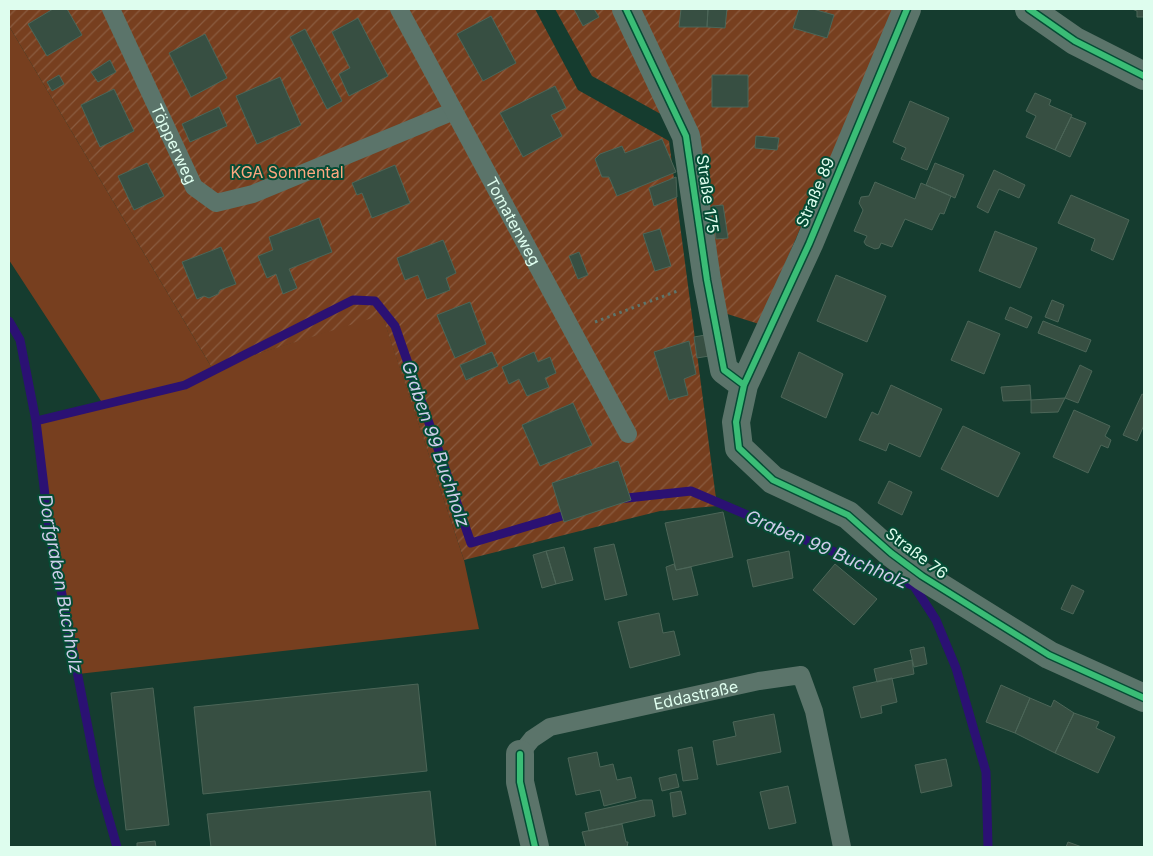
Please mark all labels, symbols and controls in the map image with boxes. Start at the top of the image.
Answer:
street label: Töpperweg [147,101,201,187]
street label: Straße 175 [693,153,723,235]
street label: Straße 89 [791,154,839,230]
park label: KGA Sonnental [230,162,344,182]
street label: Tomatenweg [481,174,545,269]
water label: Graben 99 Buchholz [398,358,474,530]
water label: Dorfgraben Buchholz [35,493,87,675]
water label: Graben 99 Buchholz [743,505,911,593]
street label: Straße 76 [882,523,952,583]
street label: Eddastraße [651,676,740,714]

